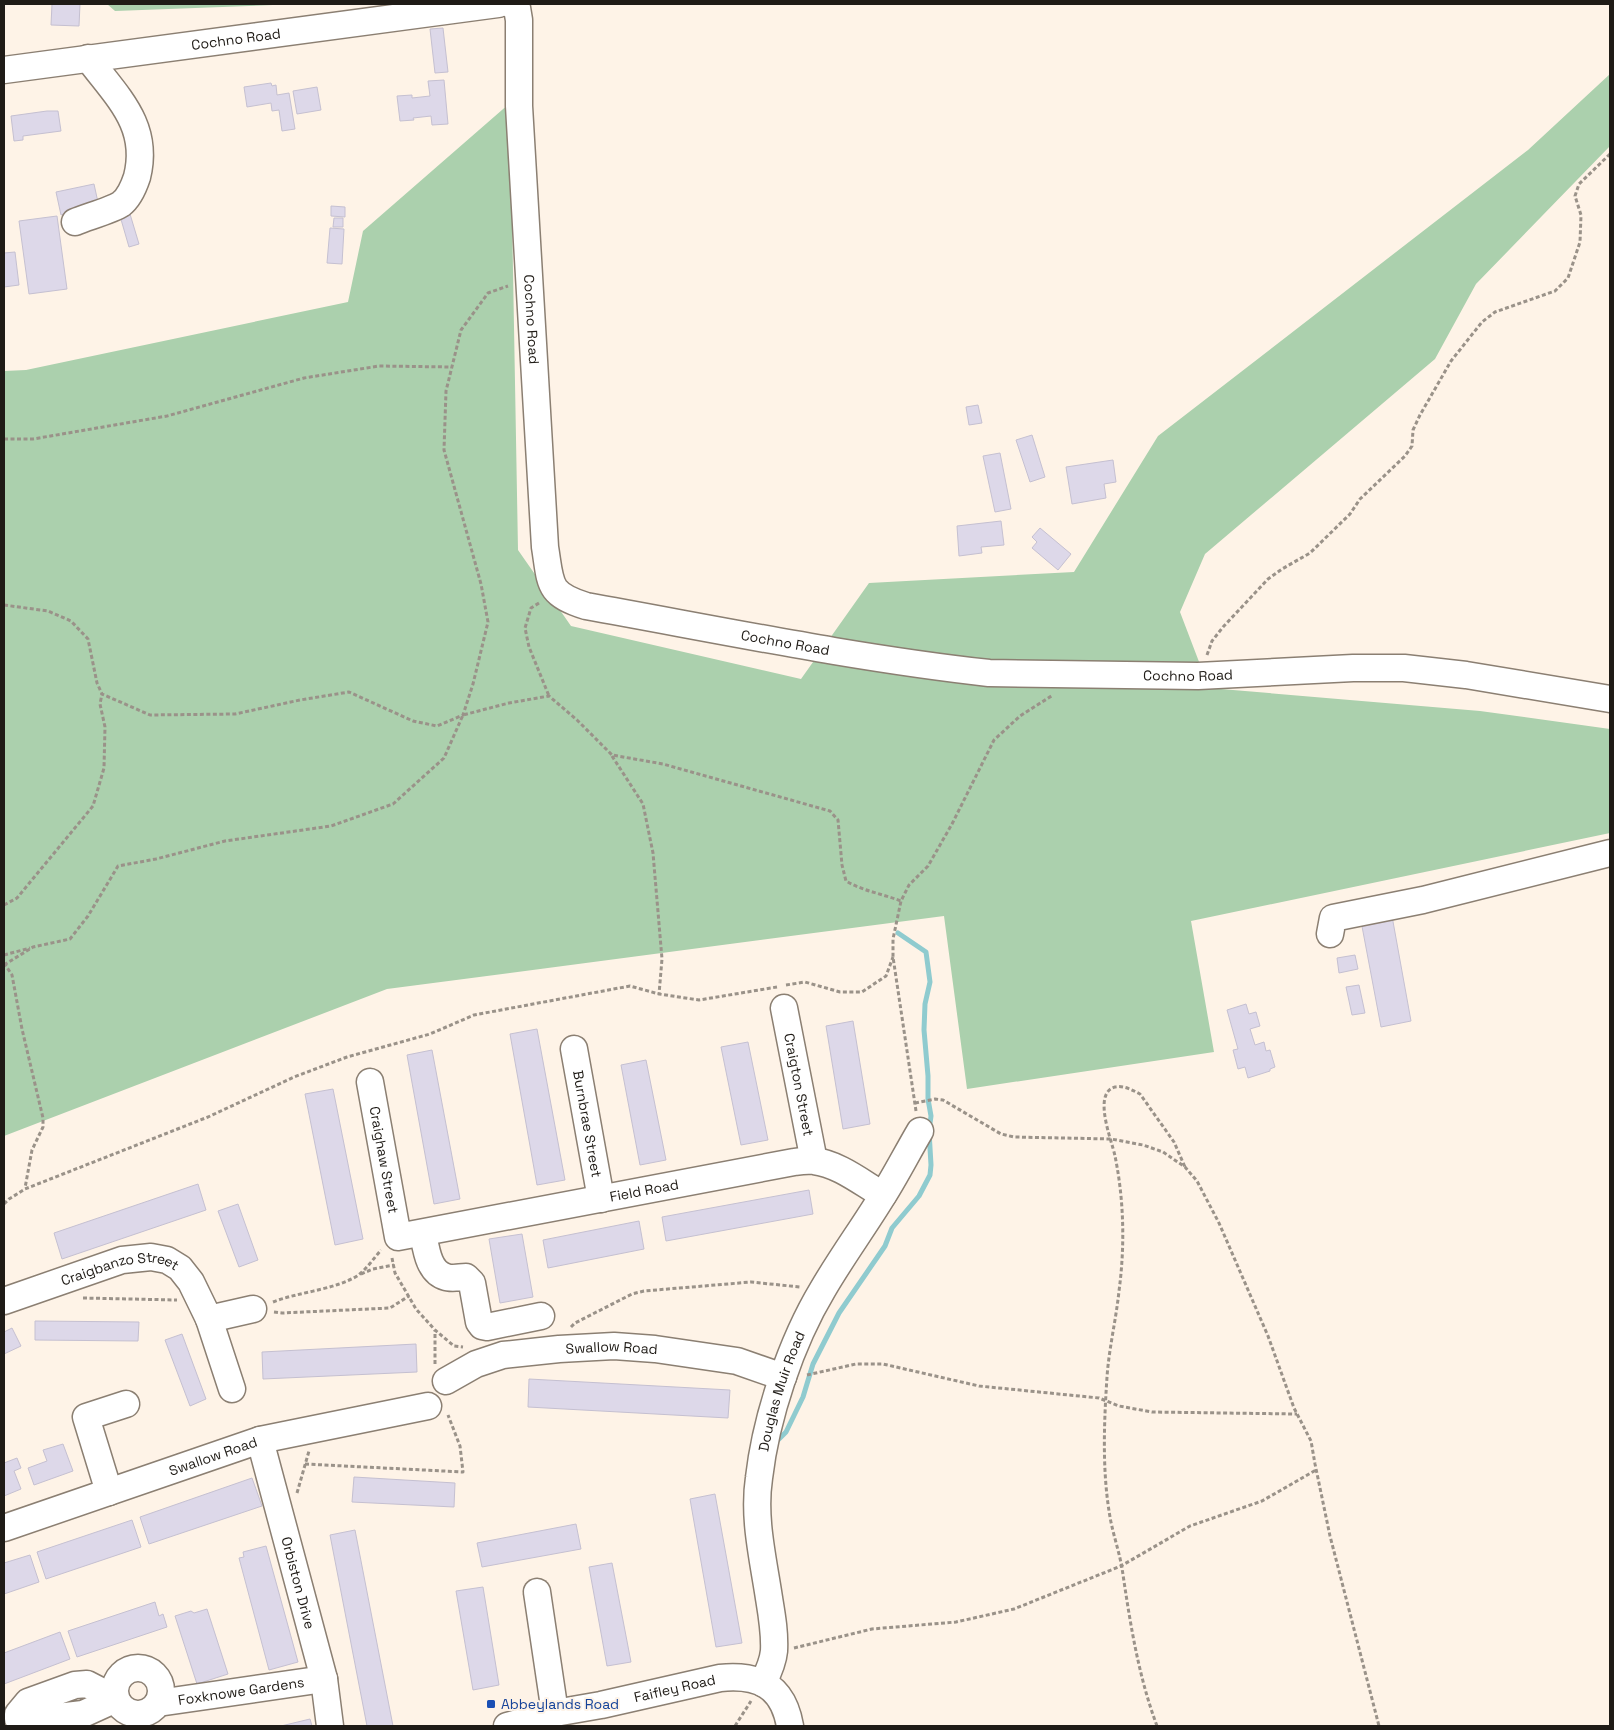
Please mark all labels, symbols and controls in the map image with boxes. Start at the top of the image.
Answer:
street label: Cochno Road [190,24,282,54]
street label: Cochno Road [520,274,543,365]
street label: Cochno Road [739,626,831,659]
street label: Cochno Road [1143,665,1233,685]
street label: Craigton Street [780,1032,818,1138]
street label: Burnbrae Street [569,1069,606,1179]
street label: Craighaw Street [366,1105,403,1215]
street label: Field Road [608,1175,680,1206]
street label: Craigbanzo Street [58,1248,183,1290]
street label: Douglas Muir Road [754,1328,809,1453]
street label: Swallow Road [565,1337,658,1358]
street label: Swallow Road [166,1433,260,1480]
street label: Orbiston Drive [277,1535,319,1631]
street label: Faifley Road [632,1670,717,1706]
street label: Foxknowe Gardens [177,1673,305,1709]
place label: Abbeylands Road [501,1695,619,1713]
marker: Abbeylands Road [485,1698,497,1710]

